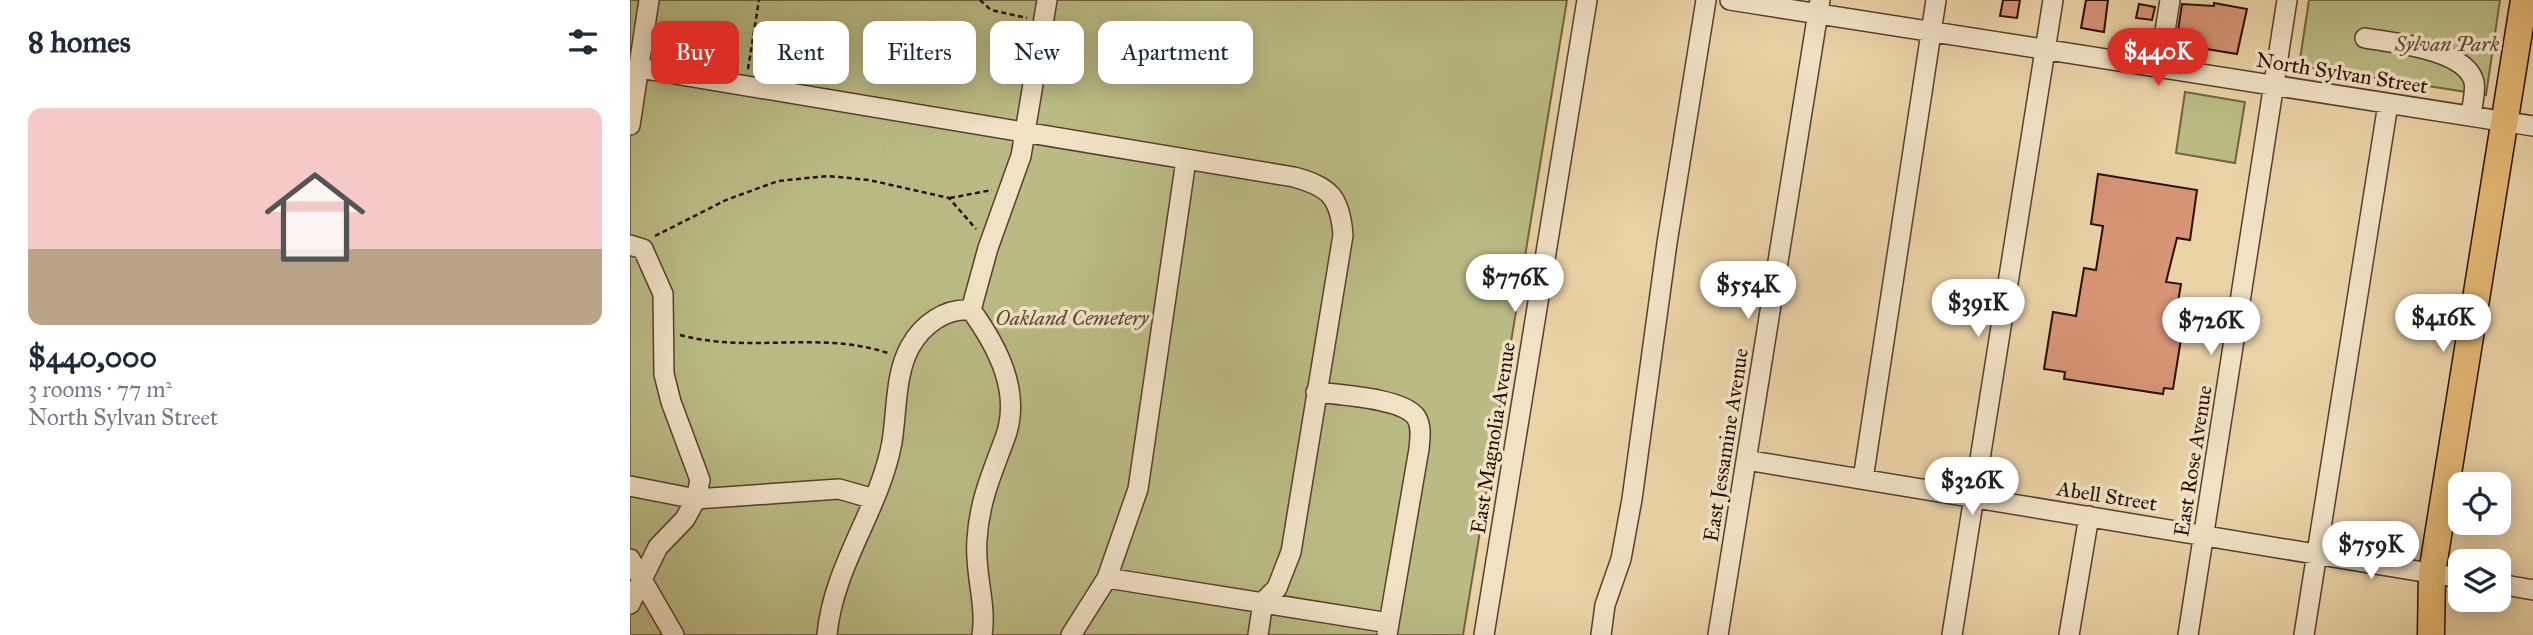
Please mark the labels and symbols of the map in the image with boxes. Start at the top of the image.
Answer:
pin: $440K [2109,28,2207,88]
park label: Sylvan Park [2394,31,2500,57]
street label: North Sylvan Street [2254,47,2430,100]
pin: $776K [1466,254,1564,314]
pin: $554K [1699,262,1797,321]
pin: $391K [1929,280,2027,339]
pin: $416K [2394,294,2492,354]
pin: $726K [2162,298,2260,357]
park label: Oakland Cemetery [995,305,1150,331]
street label: East Magnolia Avenue [1465,340,1521,536]
street label: East Jessamine Avenue [1698,346,1754,544]
street label: East Rose Avenue [2168,383,2218,539]
pin: $326K [1923,458,2021,517]
street label: Abell Street [2054,475,2160,517]
pin: $759K [2322,522,2420,581]

